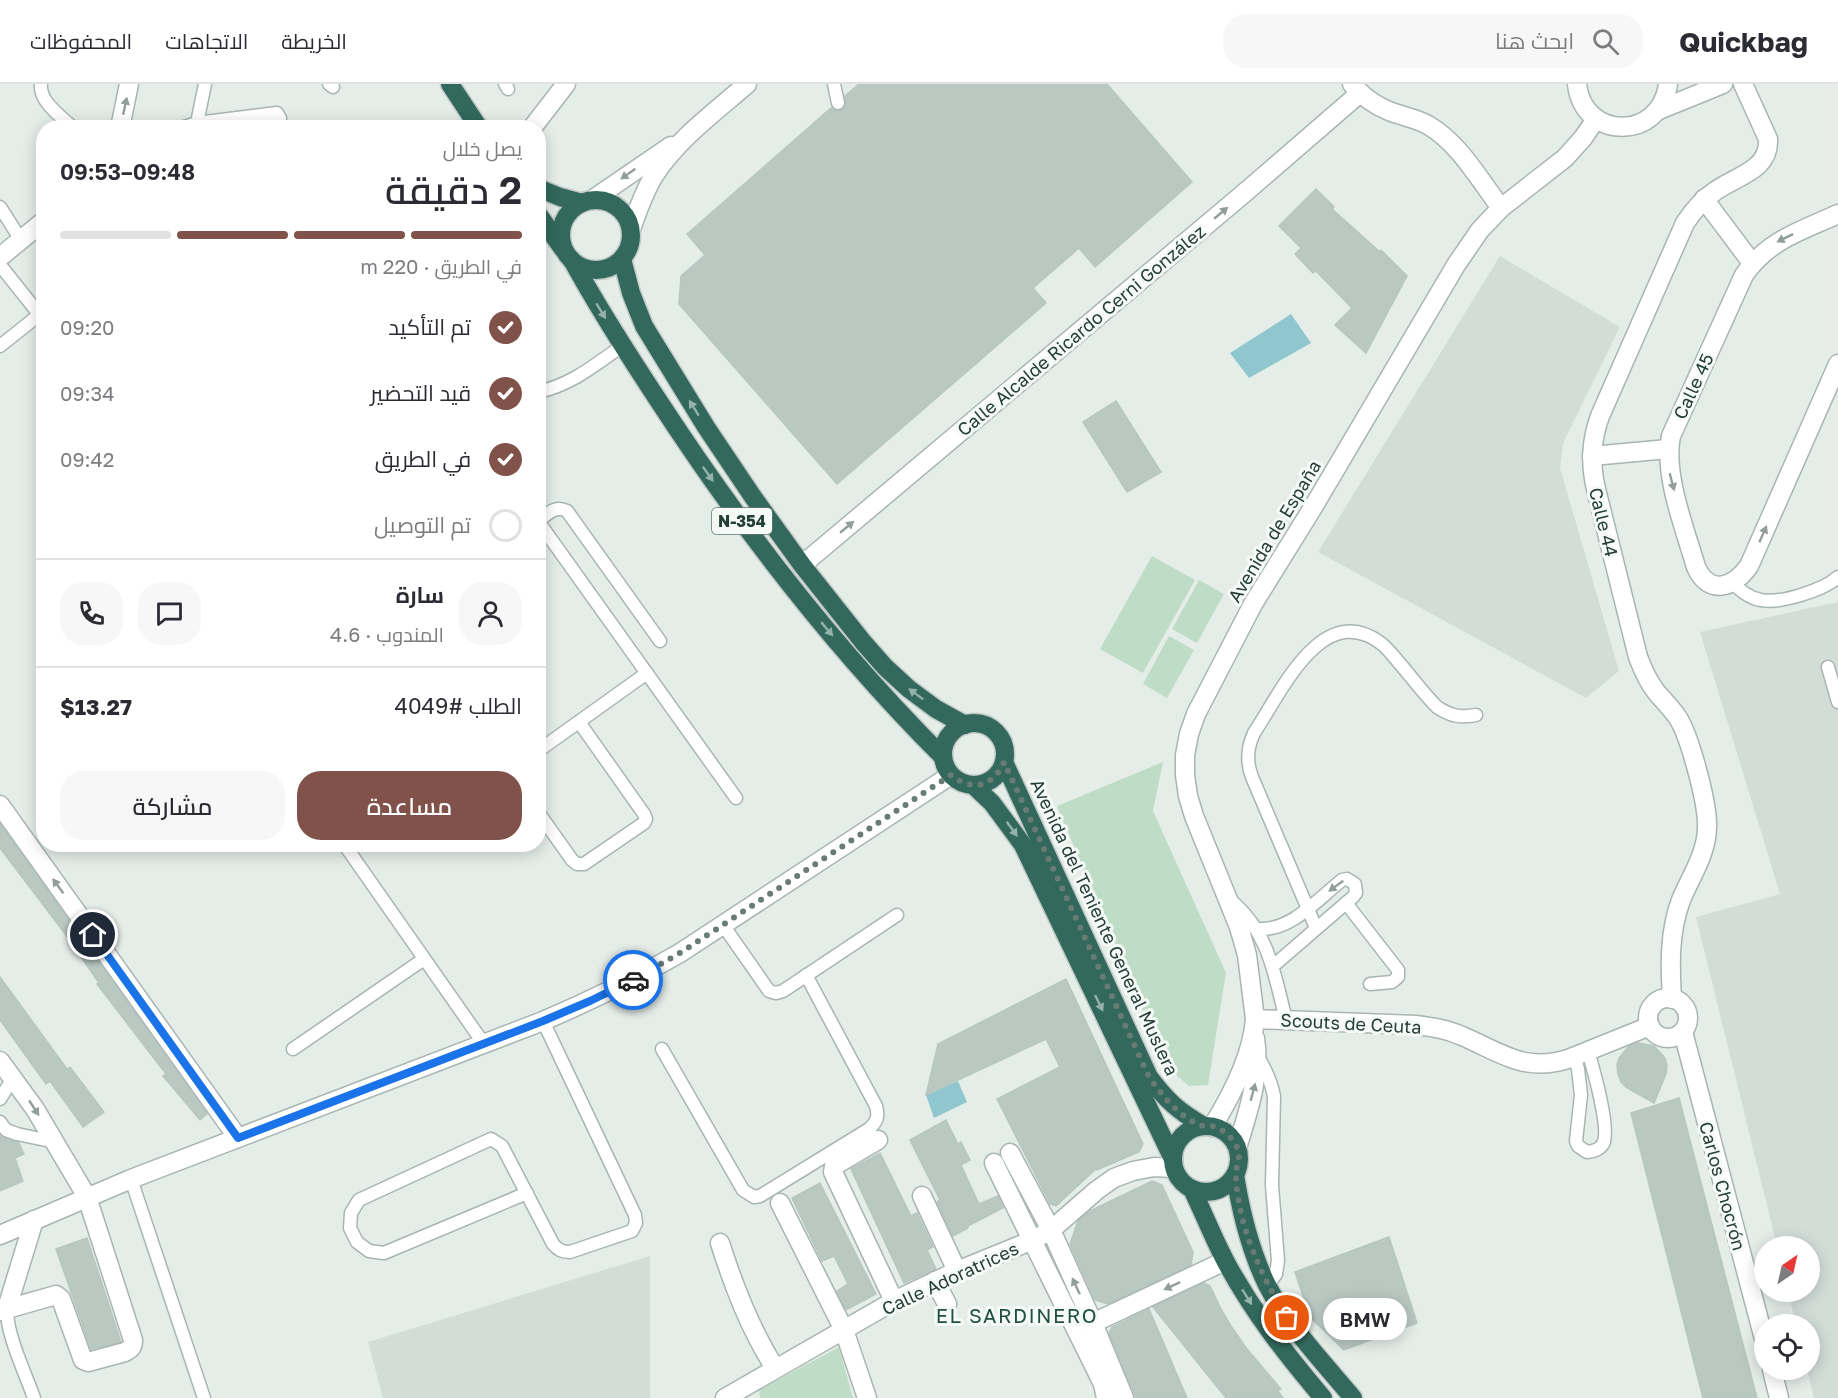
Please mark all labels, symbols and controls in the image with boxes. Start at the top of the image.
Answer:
search box [1223,14,1643,68]
icon: search [1589,25,1622,58]
text: Quickbag [1679,25,1808,58]
text: ابحث هنا [1495,27,1574,54]
text: المحفوظات [30,28,132,54]
text: الاتجاهات [165,28,248,54]
text: الخريطة [281,28,347,54]
one-way arrow [120,96,130,115]
text: يصل خلال [443,136,522,160]
text: 09:48–09:53 [60,158,195,185]
text: 2 دقيقة [385,166,522,213]
one-way arrow [621,168,637,180]
one-way arrow [1213,206,1229,219]
street label: Calle Alcalde Ricardo Cerni González [953,220,1209,440]
one-way arrow [1776,234,1793,243]
text: في الطريق · 220 m [360,254,522,278]
one-way arrow [595,303,606,319]
icon: check [489,311,522,344]
text: تم التأكيد [388,313,471,340]
text: 09:20 [60,315,115,339]
street label: Calle 45 [1668,350,1718,422]
icon: check [489,377,522,410]
text: قيد التحضير [370,379,471,406]
text: 09:34 [60,381,114,405]
one-way arrow [688,400,699,416]
icon: check [489,443,522,476]
text: في الطريق [375,445,471,472]
text: 09:42 [60,447,114,471]
street label: Avenida de España [1223,456,1325,606]
one-way arrow [702,466,713,482]
one-way arrow [1668,473,1678,491]
street label: Calle 44 [1585,485,1623,559]
road number: N-354 [712,508,772,534]
text: تم التوصيل [374,511,471,538]
one-way arrow [839,521,855,534]
one-way arrow [1759,525,1768,543]
text: سارة [396,581,444,608]
button: phone [60,582,123,645]
button: chat [138,582,201,645]
button: person [459,582,522,645]
one-way arrow [820,621,833,636]
text: المندوب · 4.6 [330,622,444,646]
one-way arrow [908,688,923,700]
text: الطلب #4049 [395,692,522,719]
text: $13.27 [60,693,132,720]
button: مشاركة [60,771,285,840]
button: مساعدة [297,771,522,840]
street label: Avenida del Teniente General Muslera [1026,775,1184,1079]
one-way arrow [1006,820,1018,836]
one-way arrow [52,878,64,893]
one-way arrow [1328,880,1344,892]
pin [67,909,118,960]
icon: home [76,918,109,951]
courier [603,950,663,1010]
icon: car [617,964,650,997]
one-way arrow [1095,995,1104,1012]
street label: Scouts de Ceuta [1280,1008,1422,1038]
one-way arrow [1248,1083,1258,1101]
one-way arrow [29,1100,40,1117]
street label: Carlos Chocrón [1695,1119,1751,1253]
north arrow [1754,1236,1820,1302]
map controls [1754,1236,1820,1380]
street label: Calle Adoratrices [878,1237,1022,1319]
one-way arrow [1072,1278,1081,1295]
one-way arrow [1164,1282,1181,1291]
one-way arrow [1241,1289,1252,1305]
pin [1261,1292,1312,1343]
callout: BMW [1323,1297,1407,1339]
icon: bag [1270,1301,1303,1334]
district label: EL SARDINERO [936,1303,1098,1327]
text: BMW [1340,1307,1390,1331]
button: locate [1754,1314,1820,1380]

